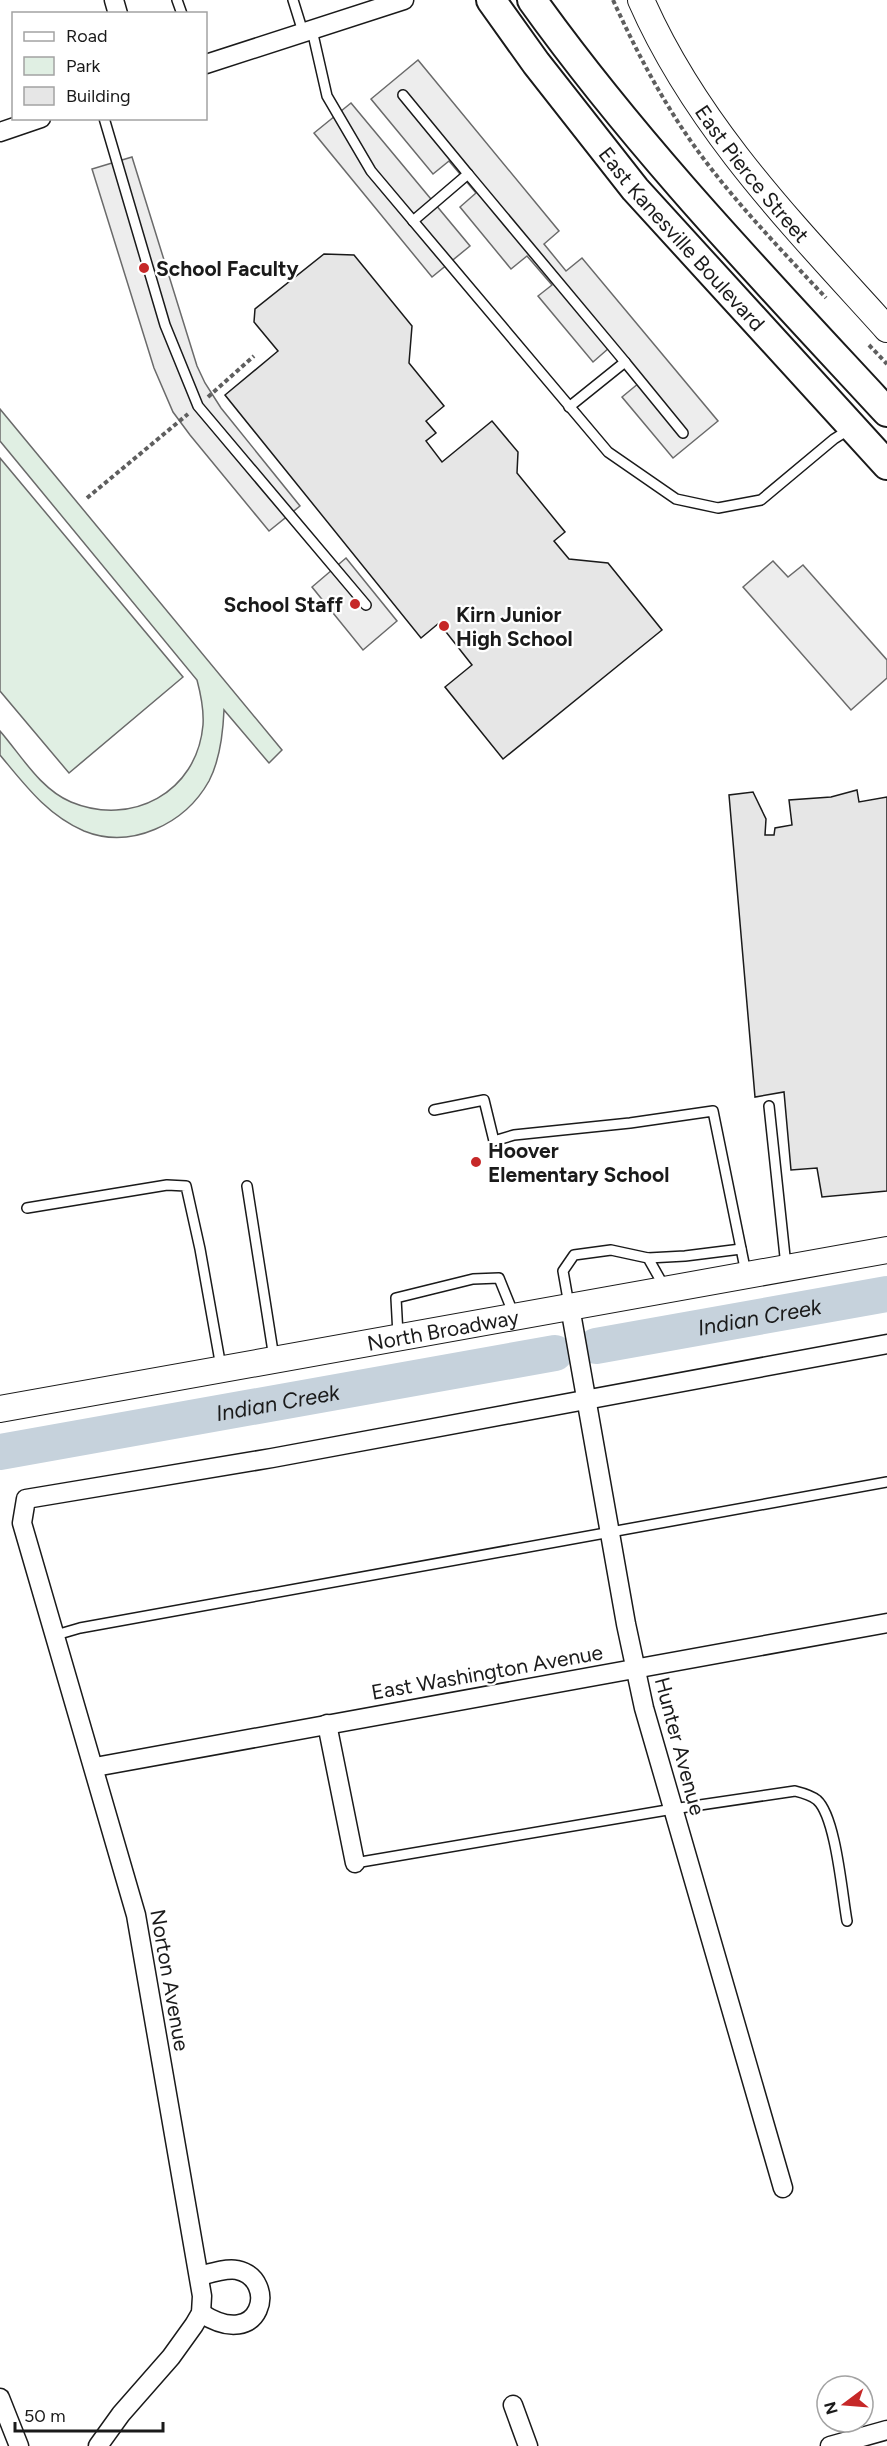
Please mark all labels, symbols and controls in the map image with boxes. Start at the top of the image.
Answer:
legend [12,12,207,120]
text: Road [66,25,107,47]
text: Park [66,55,101,77]
text: Building [66,85,131,107]
street label: East Pierce Street [690,100,815,247]
street label: East Kanesville Boulevard [594,142,770,336]
place label: School Faculty [156,256,299,281]
marker: School Faculty [137,261,151,275]
place label: School Staff [224,592,344,617]
marker: School Staff [348,597,362,611]
place label: Kirn Junior High School [456,602,573,651]
marker: Kirn Junior High School [437,619,451,633]
place label: Hoover Elementary School [488,1138,669,1187]
marker: Hoover Elementary School [469,1155,483,1169]
water label: Indian Creek [695,1292,825,1341]
street label: North Broadway [365,1304,521,1355]
water label: Indian Creek [214,1378,343,1427]
street label: East Washington Avenue [369,1639,605,1705]
street label: Hunter Avenue [650,1674,710,1818]
street label: Norton Avenue [145,1907,195,2053]
north arrow [815,2374,875,2434]
scale bar [15,2395,164,2433]
text: N [820,2399,842,2417]
text: 50 m [24,2405,66,2427]

